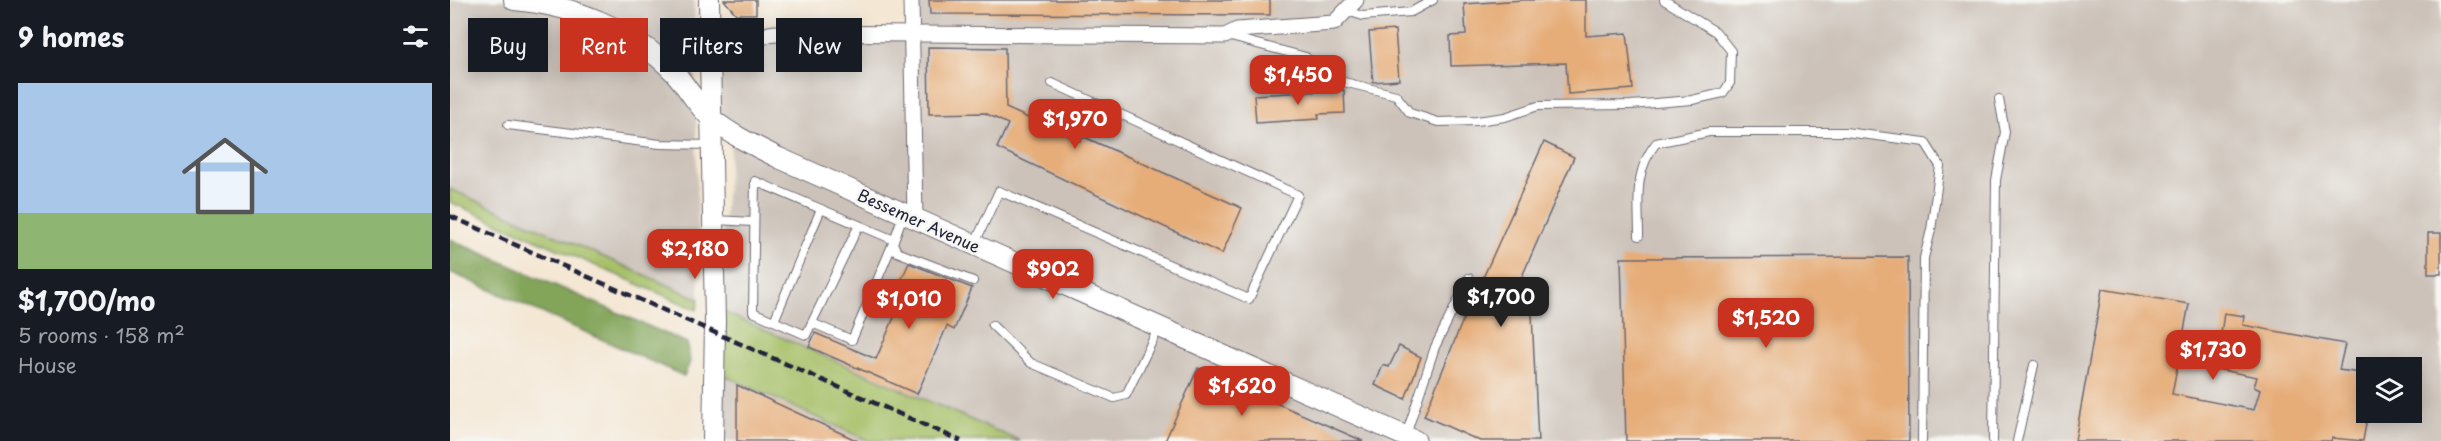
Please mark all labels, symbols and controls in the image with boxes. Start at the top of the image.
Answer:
text: 9 homes [18,17,124,56]
chip: Buy [468,18,548,72]
chip: Rent [560,18,648,72]
chip: Filters [660,18,764,72]
chip: New [776,18,862,72]
icon: filters [399,20,432,53]
pin: $1,450 [1249,55,1347,106]
text: $1,450 [1264,59,1332,89]
pin: $1,970 [1026,99,1124,150]
text: $1,970 [1043,103,1108,133]
icon: home [171,122,279,230]
street label: Bessemer Avenue [854,182,984,258]
pin: $2,180 [646,229,744,280]
text: $2,180 [661,233,729,263]
pin: $902 [1017,249,1089,300]
text: $902 [1026,253,1080,283]
pin: $1,700 [1452,277,1550,328]
pin: $1,010 [860,279,958,330]
text: $1,700/mo [18,281,155,320]
text: $1,700 [1467,281,1535,311]
text: $1,010 [876,283,942,313]
pin: $1,520 [1717,298,1815,349]
text: $1,520 [1732,302,1800,332]
text: 5 rooms · 158 m² [18,320,185,350]
pin: $1,730 [2164,330,2262,381]
text: $1,730 [2180,334,2246,364]
text: House [18,350,77,380]
map controls [2356,357,2422,423]
button: layers [2356,357,2422,423]
pin: $1,620 [1193,366,1291,417]
text: $1,620 [1208,370,1276,400]

